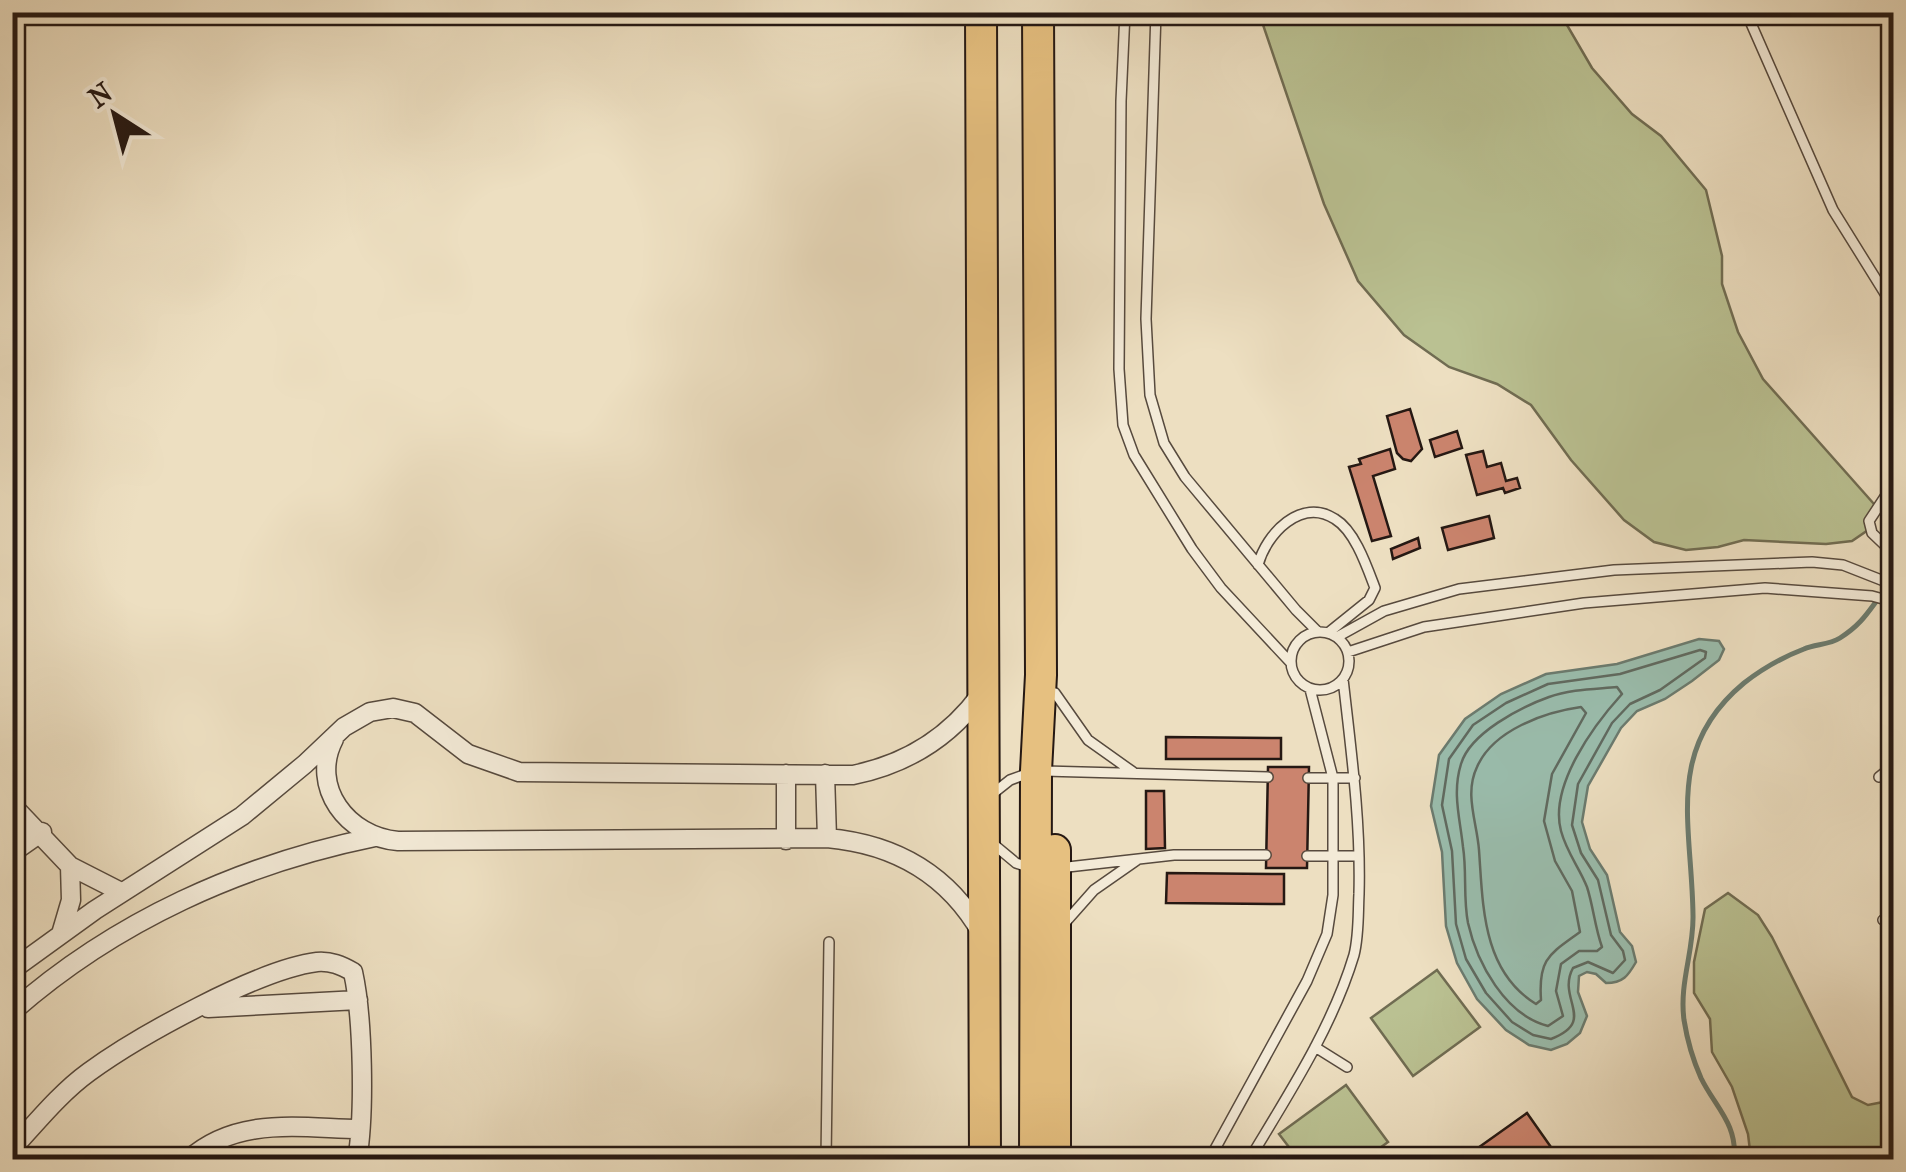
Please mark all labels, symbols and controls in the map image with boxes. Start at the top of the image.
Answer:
north arrow [65,65,165,165]
text: N [82,75,120,115]

